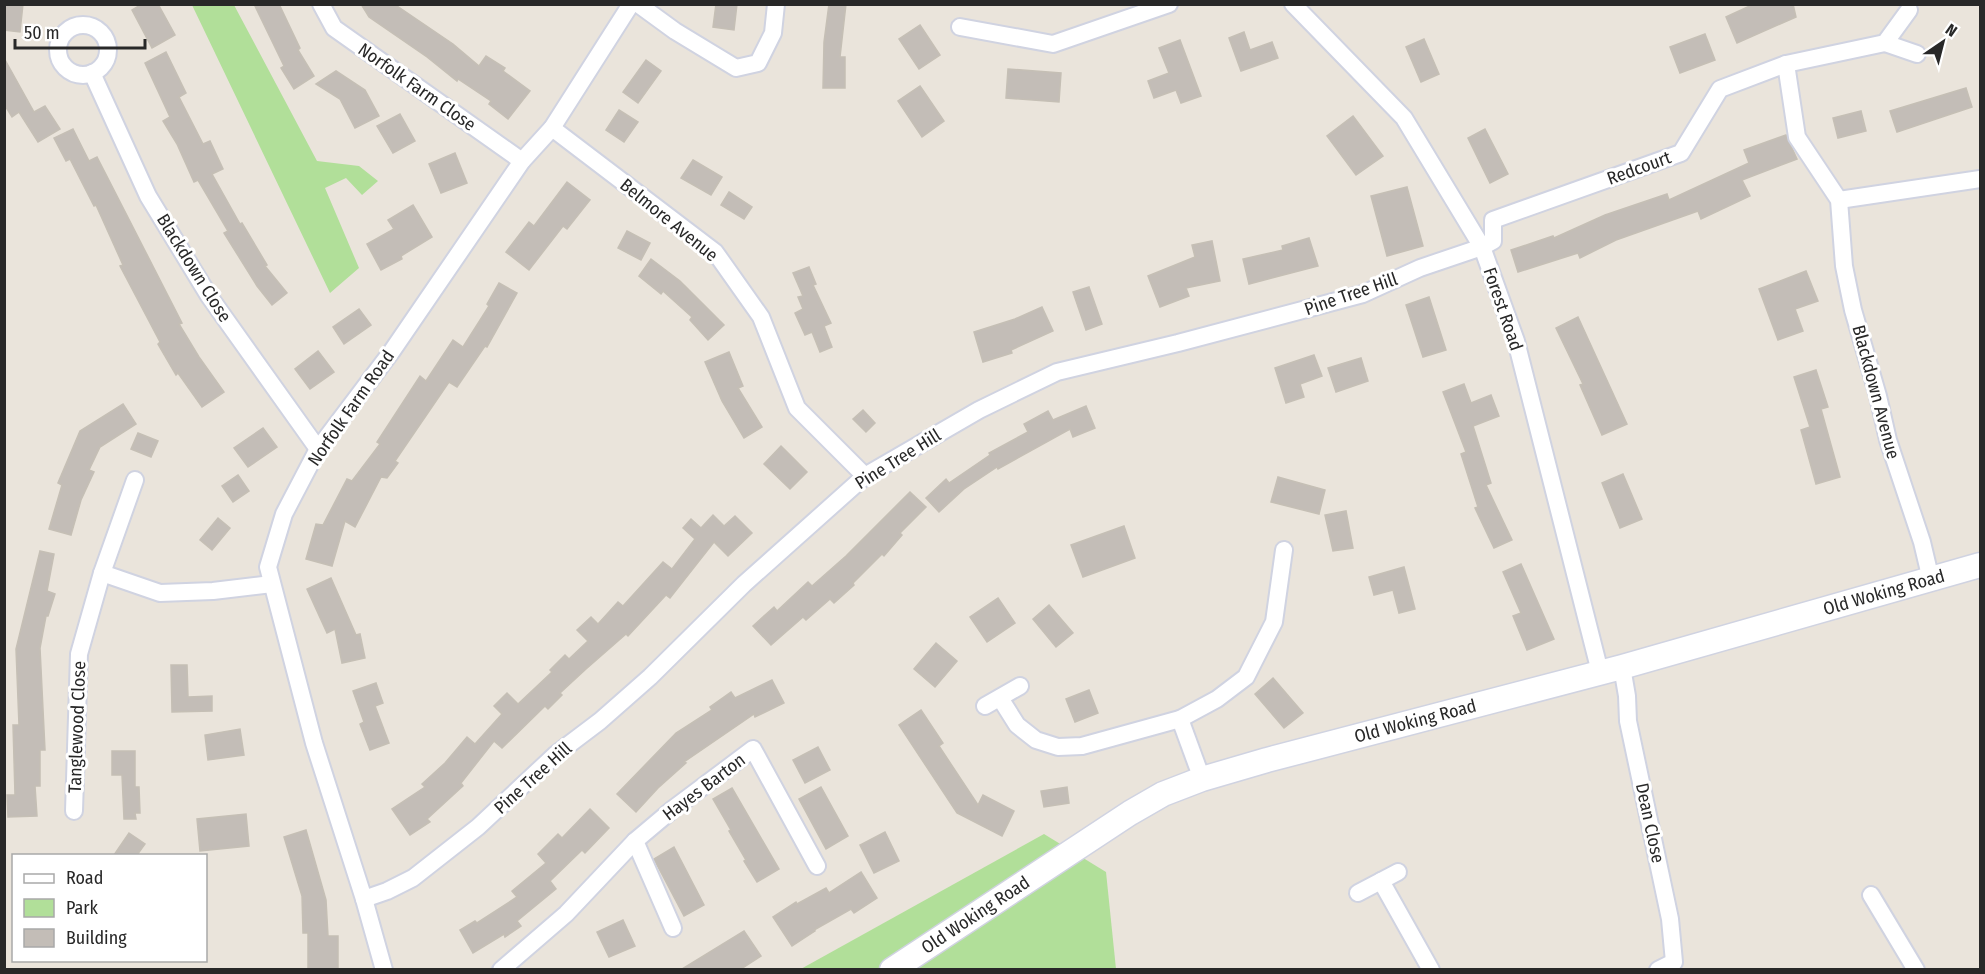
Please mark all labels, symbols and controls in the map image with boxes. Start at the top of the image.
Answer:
scale bar [15,12,146,50]
north arrow [1913,12,1973,72]
text: N [1942,20,1961,41]
text: 50 m [24,22,60,44]
street label: Norfolk Farm Close [354,38,480,136]
street label: Redcourt [1604,146,1674,190]
street label: Belmore Avenue [616,174,723,266]
street label: Blackdown Close [152,210,236,326]
street label: Forest Road [1479,265,1527,353]
street label: Pine Tree Hill [1302,268,1401,320]
street label: Blackdown Avenue [1848,323,1905,462]
street label: Norfolk Farm Road [303,346,399,470]
street label: Pine Tree Hill [851,424,945,494]
street label: Old Woking Road [1821,565,1947,620]
street label: Tanglewood Close [64,661,90,793]
street label: Old Woking Road [1352,695,1479,748]
street label: Pine Tree Hill [490,737,577,819]
street label: Hayes Barton [658,749,750,825]
street label: Dean Close [1631,781,1669,865]
legend [12,854,207,962]
text: Road [66,867,103,889]
street label: Old Woking Road [917,871,1034,959]
text: Park [66,897,99,919]
text: Building [66,927,127,949]

